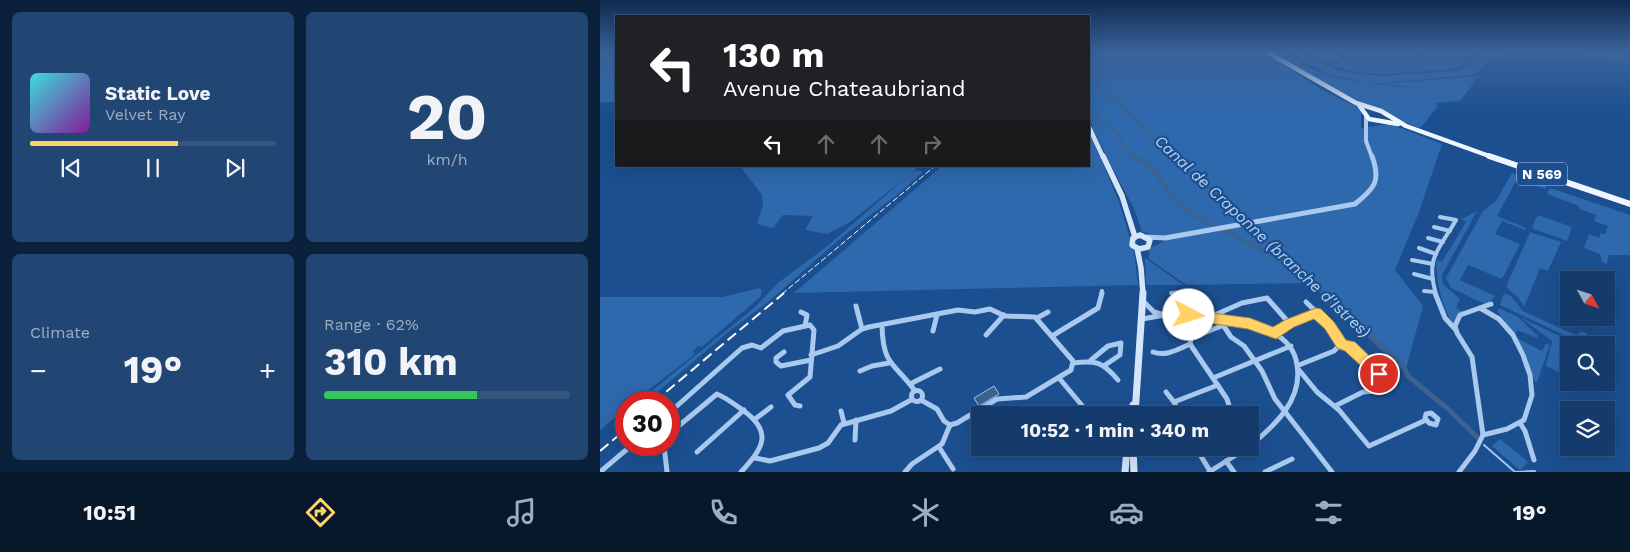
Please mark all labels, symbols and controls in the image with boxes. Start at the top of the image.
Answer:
text: 130 m [723,34,824,76]
icon: left [640,35,705,100]
text: Avenue Chateaubriand [723,76,965,101]
text: 20 [407,79,487,155]
text: Static Love [105,82,210,105]
text: Velvet Ray [105,105,185,124]
icon: left [759,130,787,158]
icon: ahead [812,130,840,158]
icon: ahead [865,130,893,158]
icon: right [918,130,946,158]
water label: Canal de Craponne (branche d'Istres) [1151,131,1374,341]
text: km/h [426,150,468,169]
icon: previous [57,154,85,182]
icon: pause [139,154,167,182]
icon: next [221,154,249,182]
road number: N 569 [1517,162,1567,185]
north arrow [1560,271,1615,326]
map controls [1560,271,1615,456]
position arrow [1162,288,1214,340]
text: Range · 62% [324,315,419,334]
text: Climate [30,323,90,342]
button: search [1560,336,1615,391]
text: 310 km [324,340,458,384]
text: 19° [124,348,182,392]
pin [1358,353,1400,395]
text: − [30,354,47,387]
text: + [259,354,276,387]
icon: arrive [1365,360,1393,388]
speed limit sign: 30 [615,391,680,456]
button: layers [1560,401,1615,456]
text: 10:52 · 1 min · 340 m [1021,419,1209,442]
icon: directions [303,495,338,530]
icon: music [504,495,539,530]
icon: phone [706,495,741,530]
icon: climate [908,495,943,530]
icon: car [1109,495,1144,530]
icon: filters [1311,495,1346,530]
text: 10:51 [83,500,136,525]
text: 19° [1513,500,1547,525]

